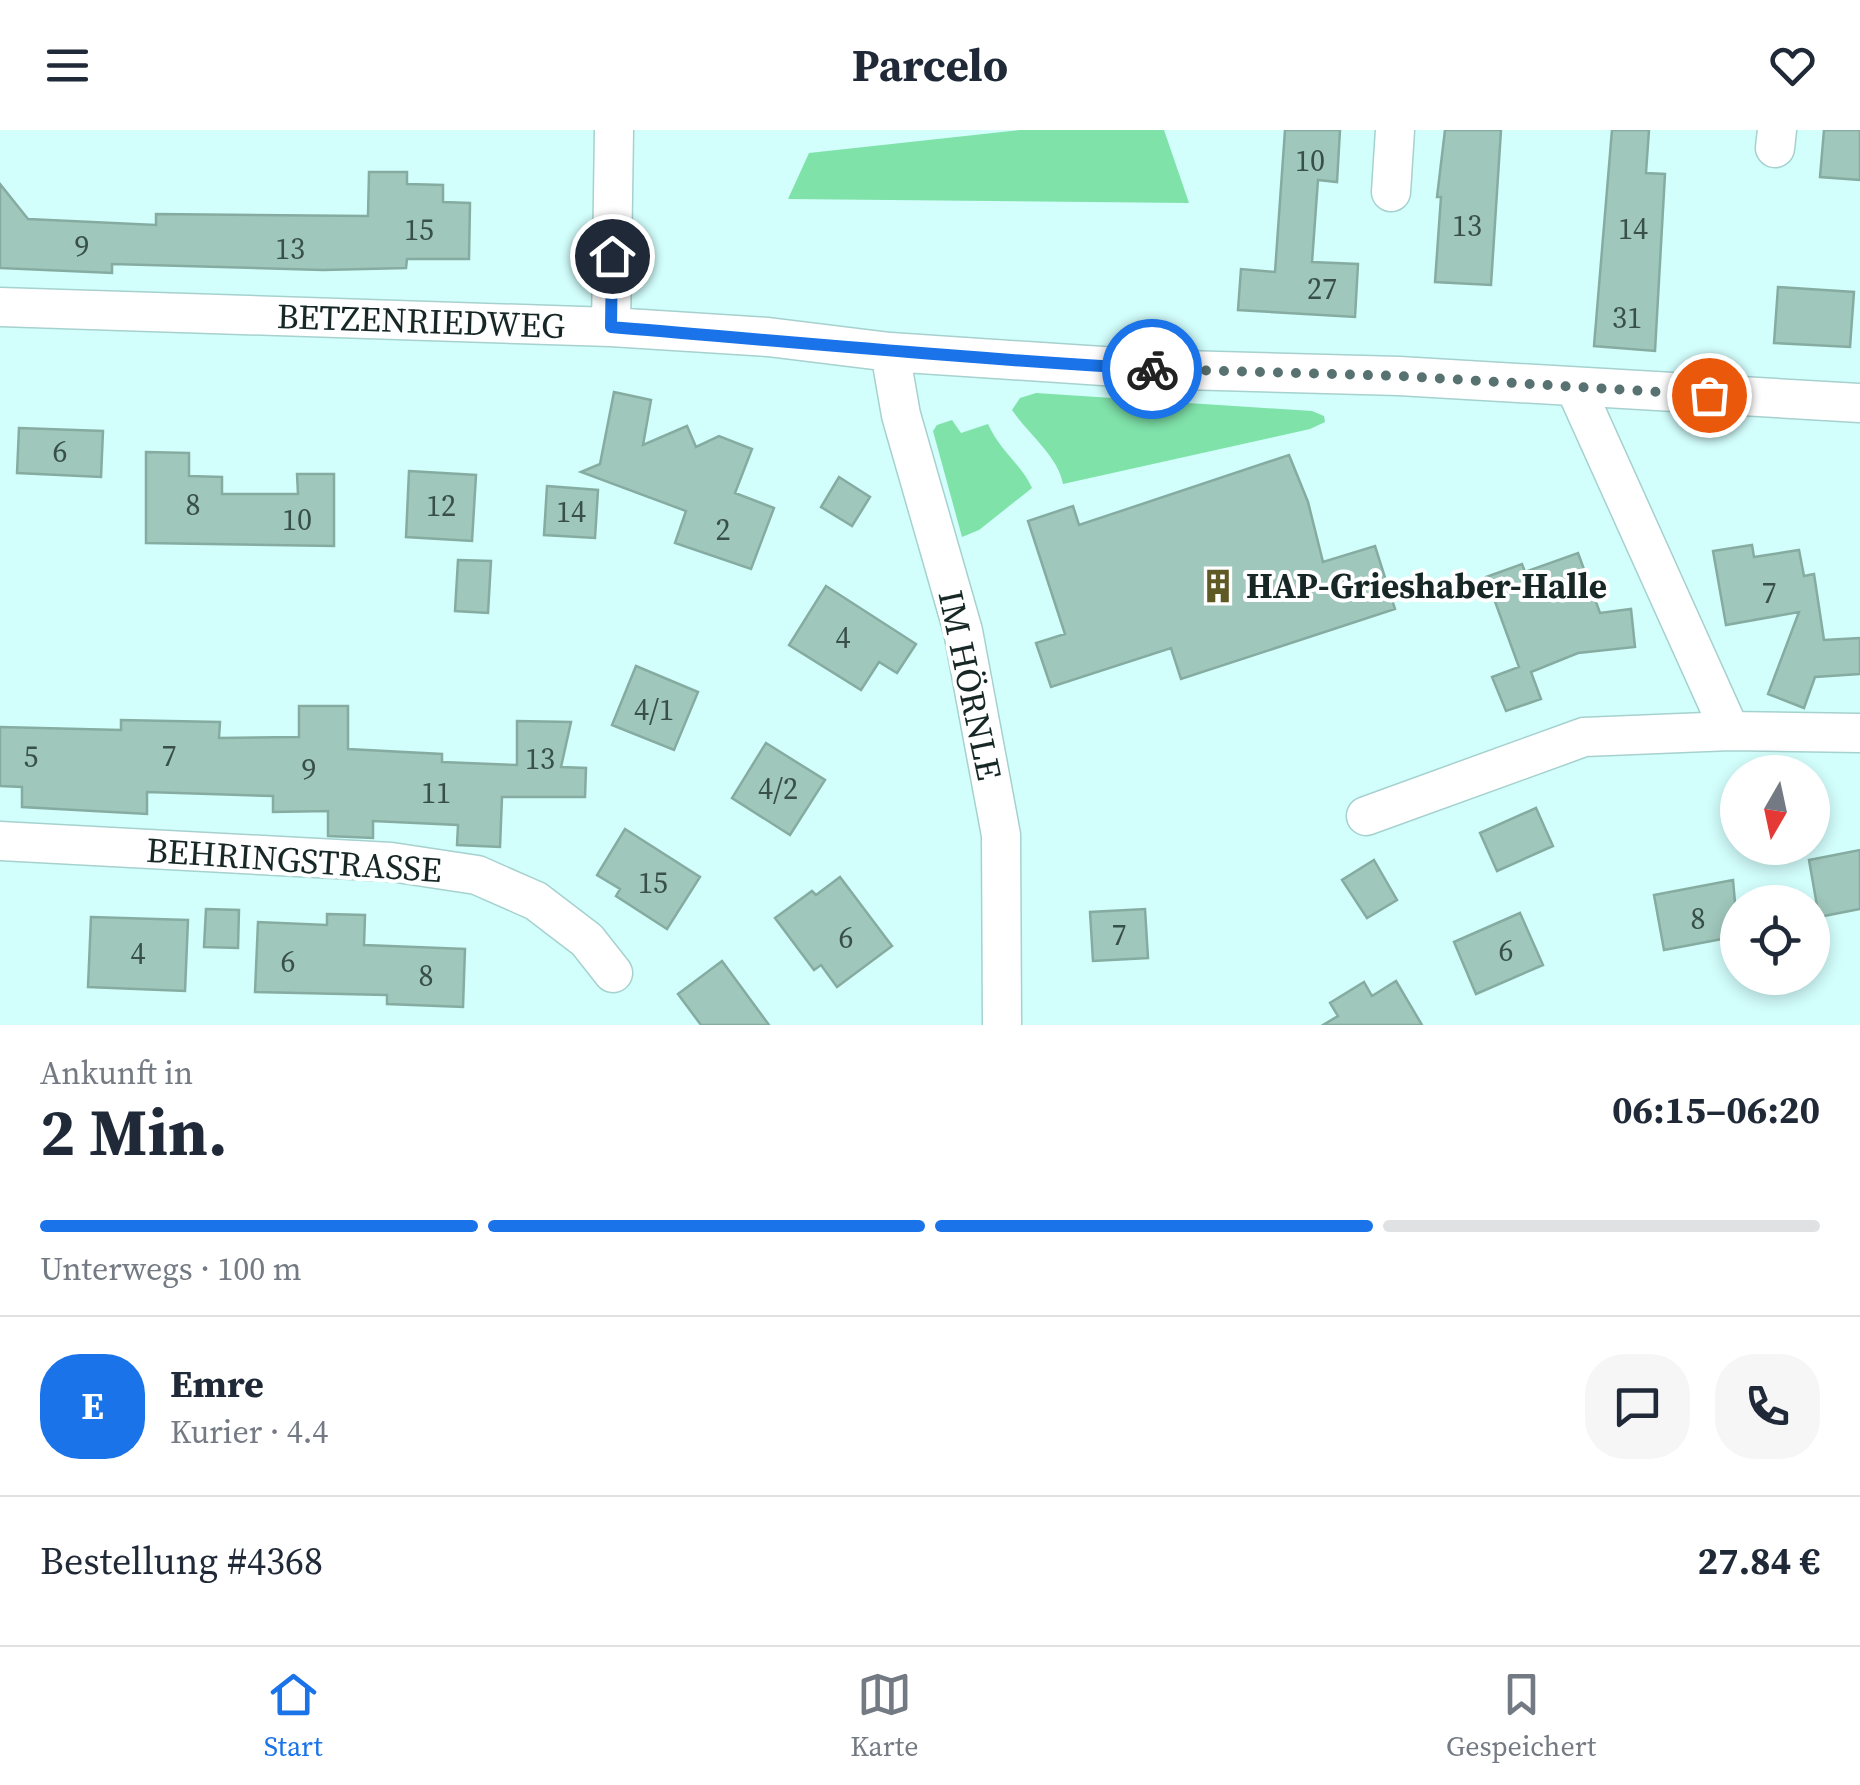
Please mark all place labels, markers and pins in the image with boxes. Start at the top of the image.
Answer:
pin [570,214,655,299]
pin [1667,353,1752,438]
place label: HAP-Grieshaber-Halle [1246,562,1607,610]
building icon: HAP-Grieshaber-Halle [1199,567,1237,605]

